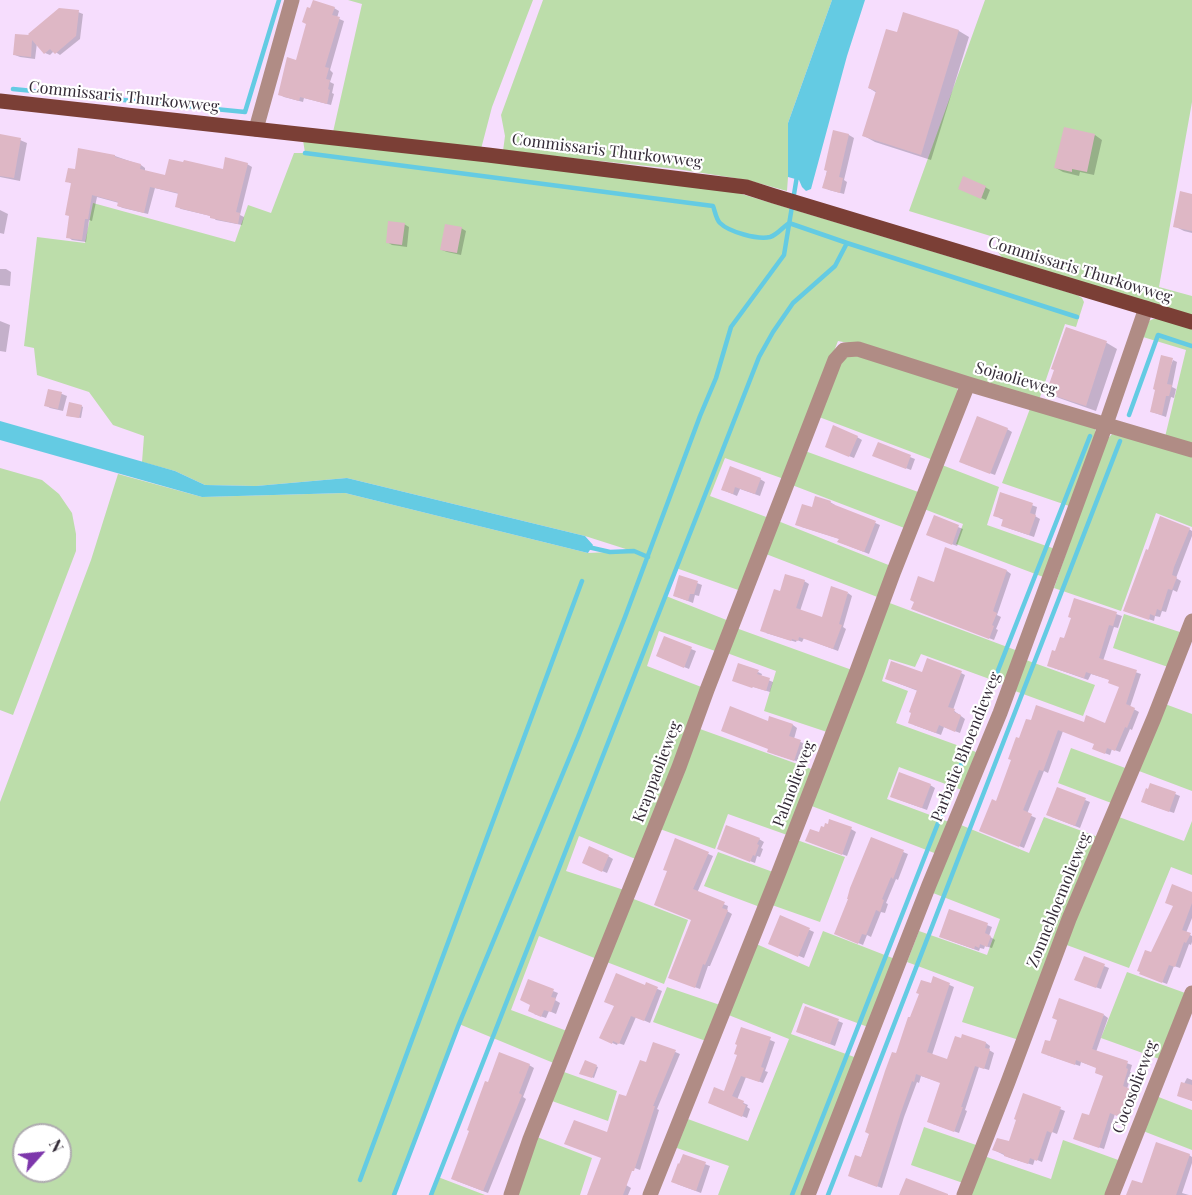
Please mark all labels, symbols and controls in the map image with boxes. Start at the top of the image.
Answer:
street label: Commissaris Thurkowweg [28,77,220,117]
street label: Commissaris Thurkowweg [511,130,703,172]
street label: Commissaris Thurkowweg [986,233,1174,307]
street label: Sojaolieweg [973,358,1059,400]
street label: Parbatie Bhoendieweg [927,669,1005,825]
street label: Krappaolieweg [629,719,685,825]
street label: Palmolieweg [769,738,819,830]
street label: Zonnebloemolieweg [1023,829,1095,971]
street label: Cocosolieweg [1108,1038,1162,1136]
north arrow [12,1123,72,1183]
text: N [45,1136,69,1155]

